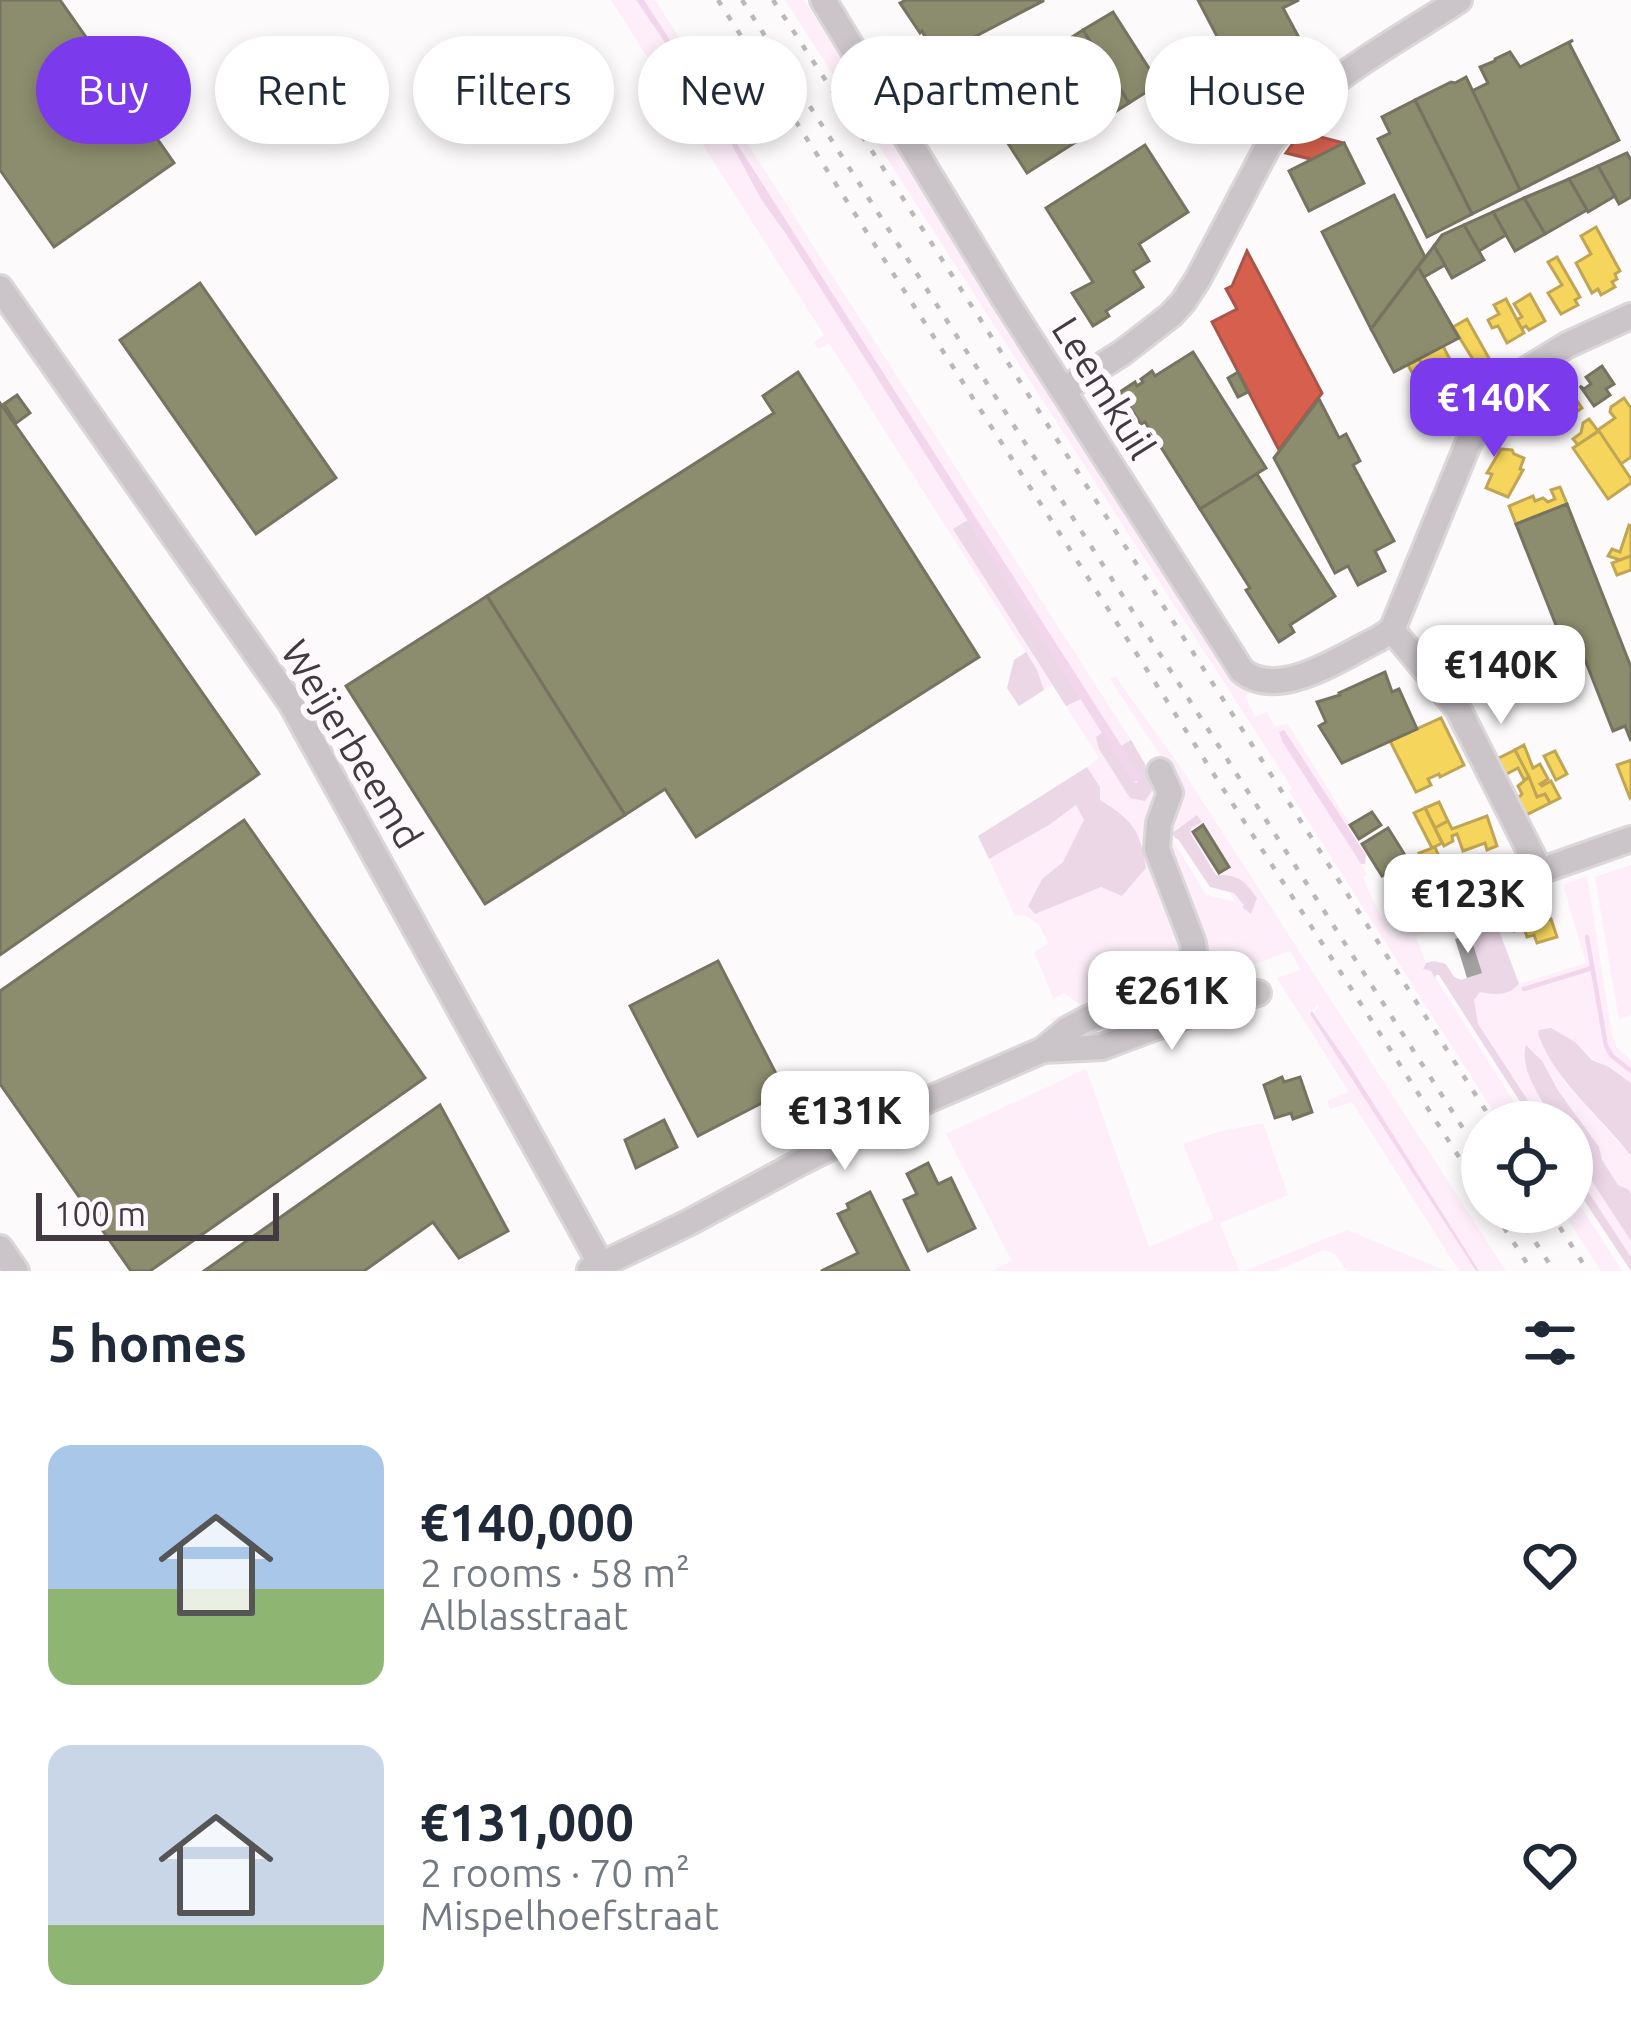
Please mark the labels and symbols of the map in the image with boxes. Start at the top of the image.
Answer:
street label: Leemkuil [1044,309,1165,466]
pin: €140K [1410,358,1578,460]
pin: €140K [1417,625,1585,727]
street label: Weijerbeemd [274,632,431,855]
pin: €123K [1384,854,1552,956]
pin: €261K [1088,951,1256,1053]
pin: €131K [761,1071,929,1173]
scale bar [36,1187,279,1240]

